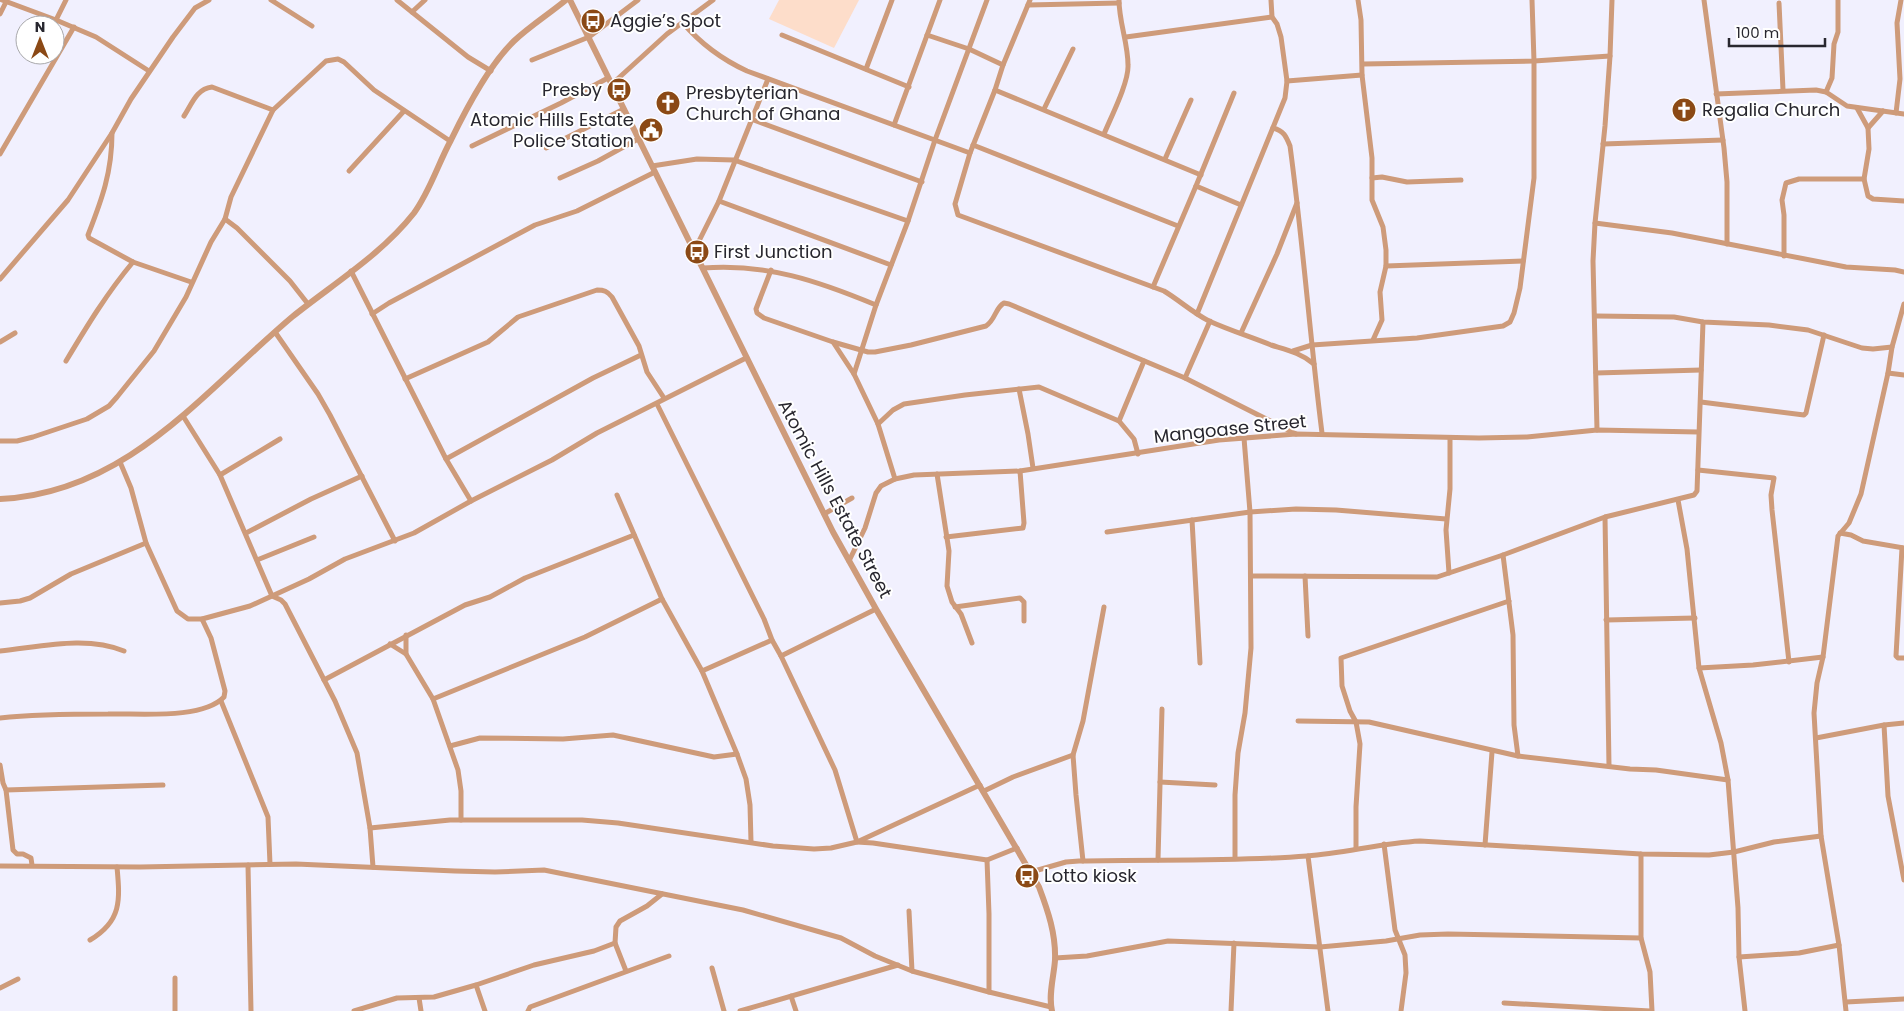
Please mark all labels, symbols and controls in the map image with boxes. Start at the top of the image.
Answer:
bus stop icon: Aggie’s Spot [580,8,606,34]
place label: Aggie’s Spot [610,8,721,33]
north arrow [15,15,65,65]
scale bar [1729,15,1825,47]
text: N [35,17,45,37]
text: 100 m [1736,22,1779,43]
place label: Presby [542,77,602,102]
bus stop icon: Presby [606,77,632,103]
place label: Presbyterian Church of Ghana [686,80,841,126]
church icon: Presbyterian Church of Ghana [655,90,681,116]
church icon: Regalia Church [1671,97,1697,123]
place label: Regalia Church [1702,97,1840,122]
place label: Atomic Hills Estate Police Station [470,107,634,153]
public building icon: Atomic Hills Estate Police Station [638,117,664,143]
bus stop icon: First Junction [684,239,710,265]
place label: First Junction [714,239,833,264]
street label: Atomic Hills Estate Street [772,395,898,602]
street label: Mangoase Street [1153,408,1307,449]
bus stop icon: Lotto kiosk [1014,863,1040,889]
place label: Lotto kiosk [1044,863,1137,888]

